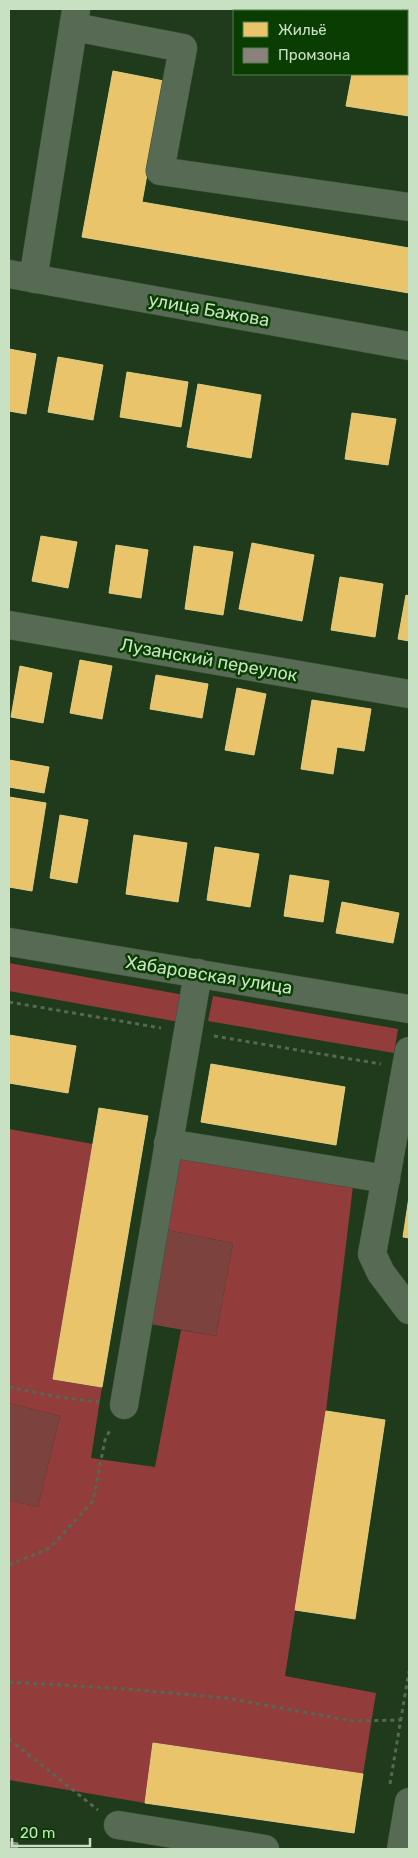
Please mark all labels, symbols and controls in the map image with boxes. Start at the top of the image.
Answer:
legend [233,10,408,75]
text: Жильё [278,21,327,39]
text: Промзона [278,46,350,64]
street label: улица Бажова [147,289,271,331]
street label: Лузанский переулок [119,634,300,686]
street label: Хабаровская улица [124,951,294,999]
scale bar [12,1816,90,1848]
text: 20 m [20,1824,55,1842]

